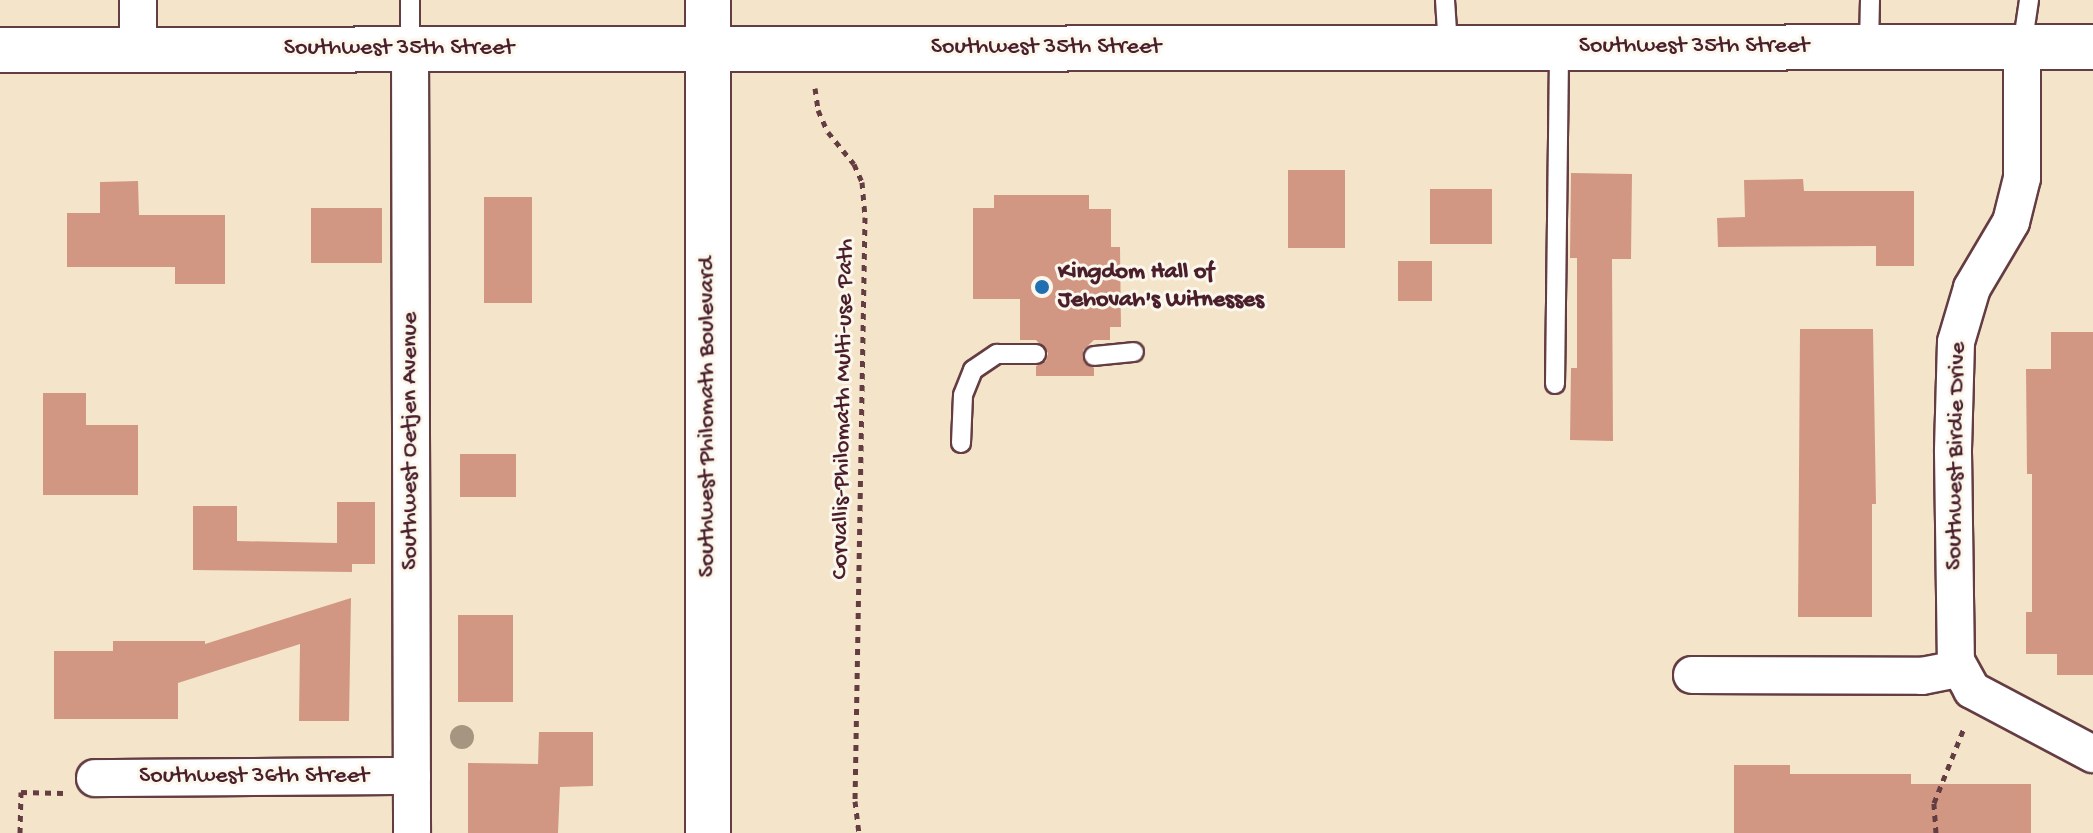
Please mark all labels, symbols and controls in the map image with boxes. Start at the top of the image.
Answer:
street label: Southwest 35th Street [1579,33,1809,61]
street label: Southwest 35th Street [931,34,1161,62]
street label: Southwest 35th Street [284,35,514,63]
street label: Corvallis-Philomath Multi-use Path [827,238,861,580]
street label: Southwest Philomath Boulevard [694,257,722,577]
place label: Kingdom Hall of Jehovah's Witnesses [1058,259,1264,315]
marker: Kingdom Hall of Jehovah's Witnesses [1033,278,1051,296]
street label: Southwest Oetjen Avenue [397,312,425,570]
street label: Southwest Birdie Drive [1941,342,1973,570]
street label: Southwest 36th Street [139,763,369,791]

